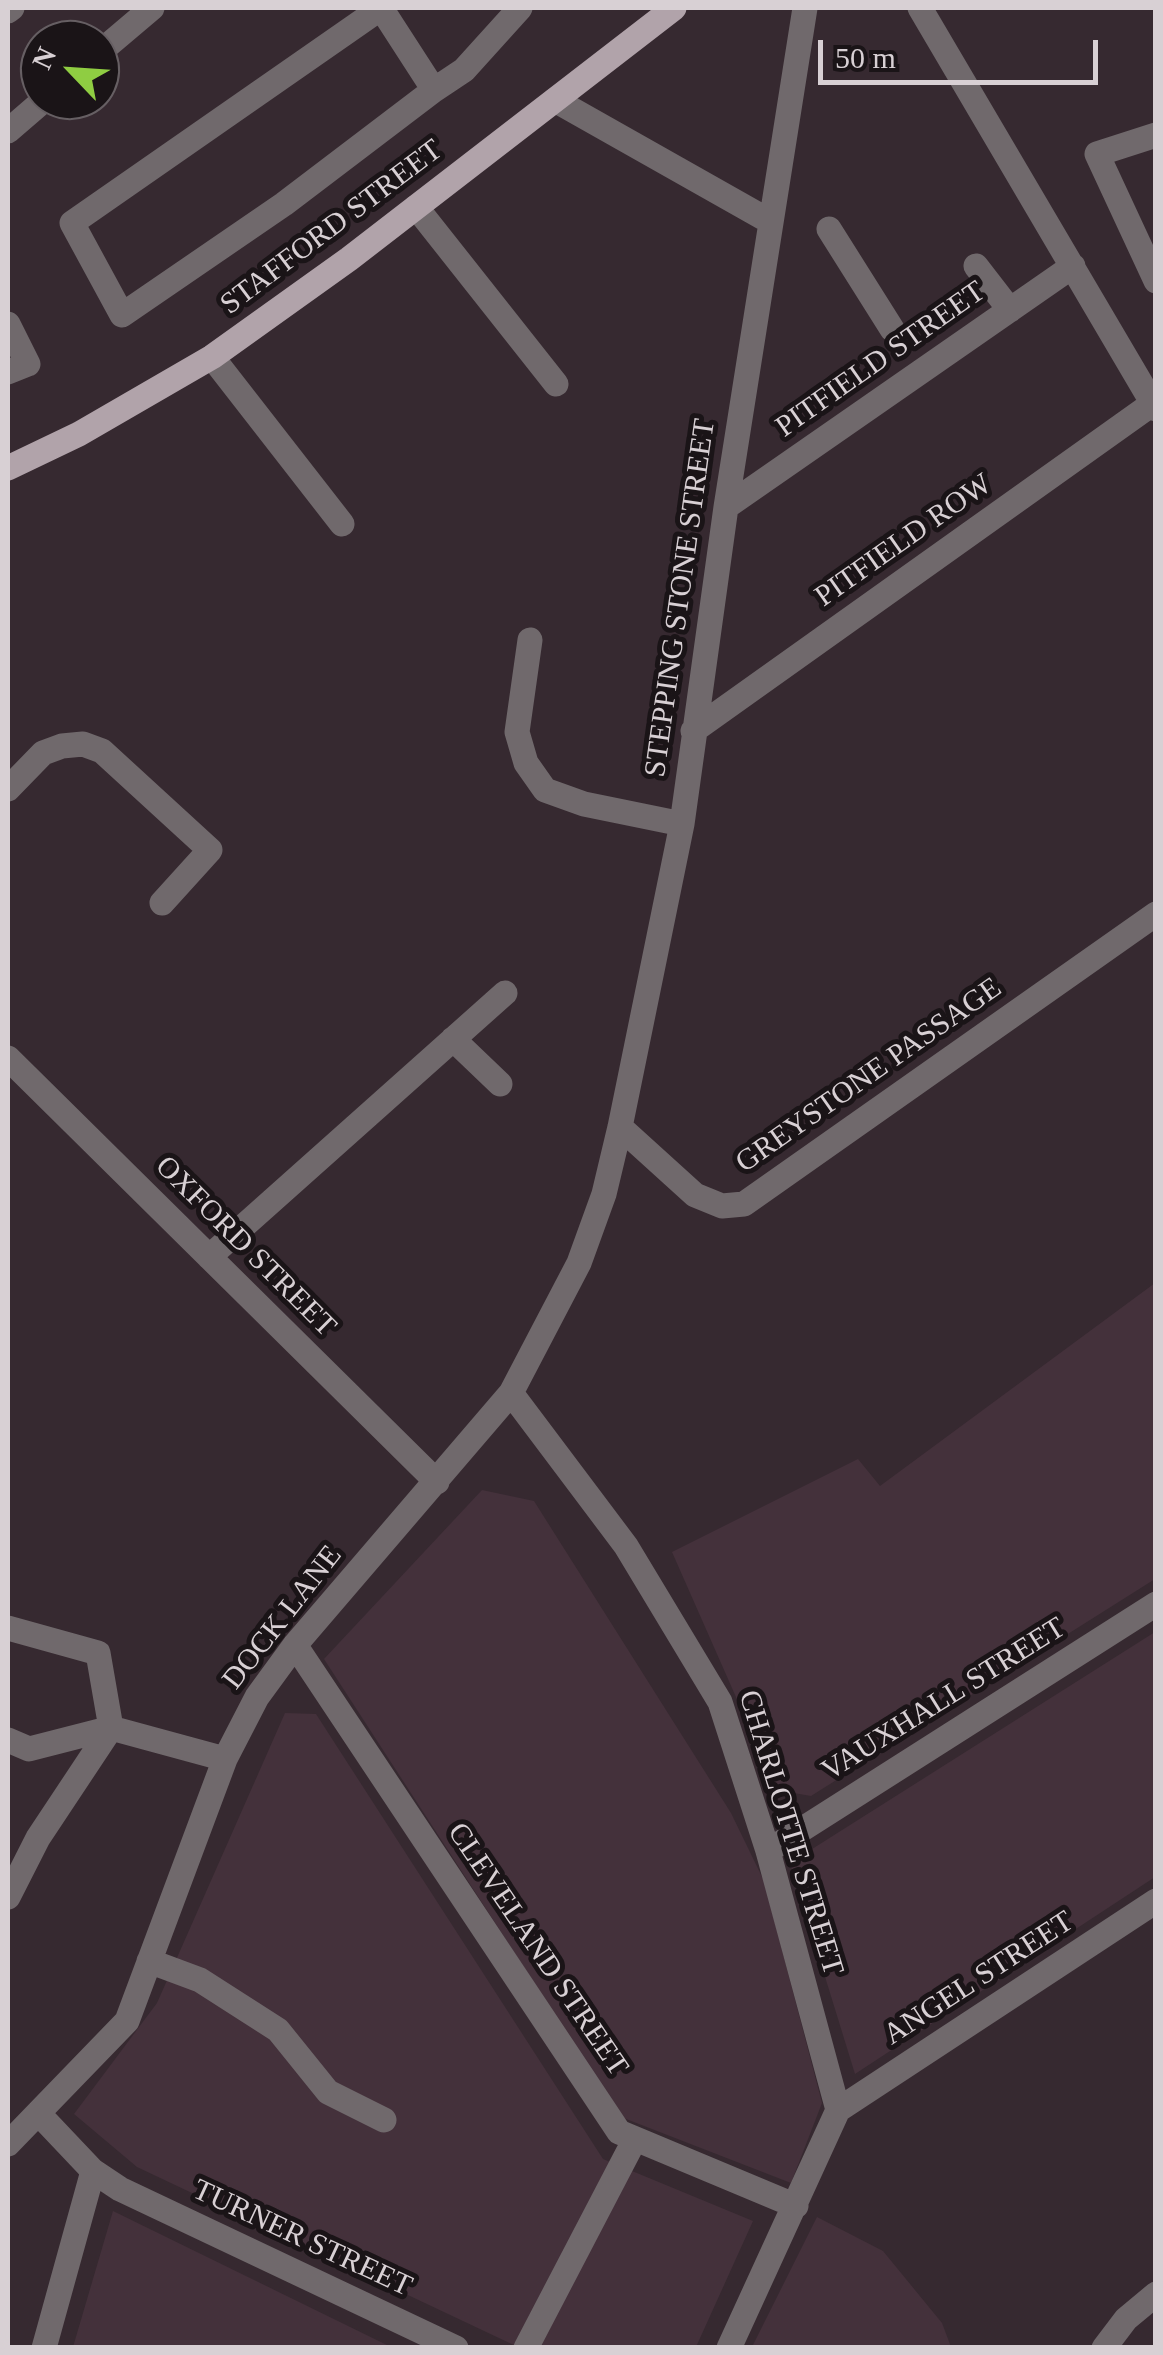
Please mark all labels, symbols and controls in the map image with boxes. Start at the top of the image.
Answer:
north arrow [20,20,120,120]
scale bar [823,20,1103,82]
text: 50 m [835,41,896,74]
text: N [26,42,62,74]
street label: STAFFORD STREET [214,133,450,323]
street label: PITFIELD STREET [769,274,993,446]
street label: STEPPING STONE STREET [638,417,724,779]
street label: PITFIELD ROW [809,467,999,615]
street label: GREYSTONE PASSAGE [729,971,1009,1181]
street label: OXFORD STREET [147,1149,343,1345]
street label: DOCK LANE [216,1539,350,1697]
street label: VAUXHALL STREET [816,1610,1072,1790]
street label: CHARLOTTE STREET [730,1686,850,1980]
street label: CLEVELAND STREET [439,1817,635,2083]
street label: ANGEL STREET [877,1904,1081,2054]
street label: TURNER STREET [187,2173,417,2305]

